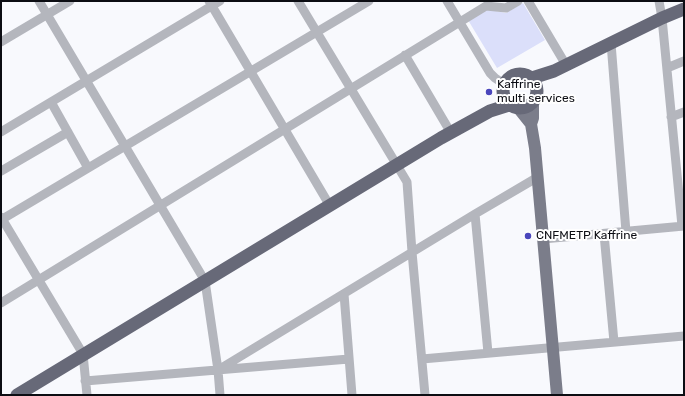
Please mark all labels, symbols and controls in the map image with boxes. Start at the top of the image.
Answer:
place label: Kaffrine multi services [497,78,575,106]
marker: Kaffrine multi services [484,87,494,97]
place label: CNFMETP Kaffrine [536,229,637,243]
marker: CNFMETP Kaffrine [523,231,533,241]

